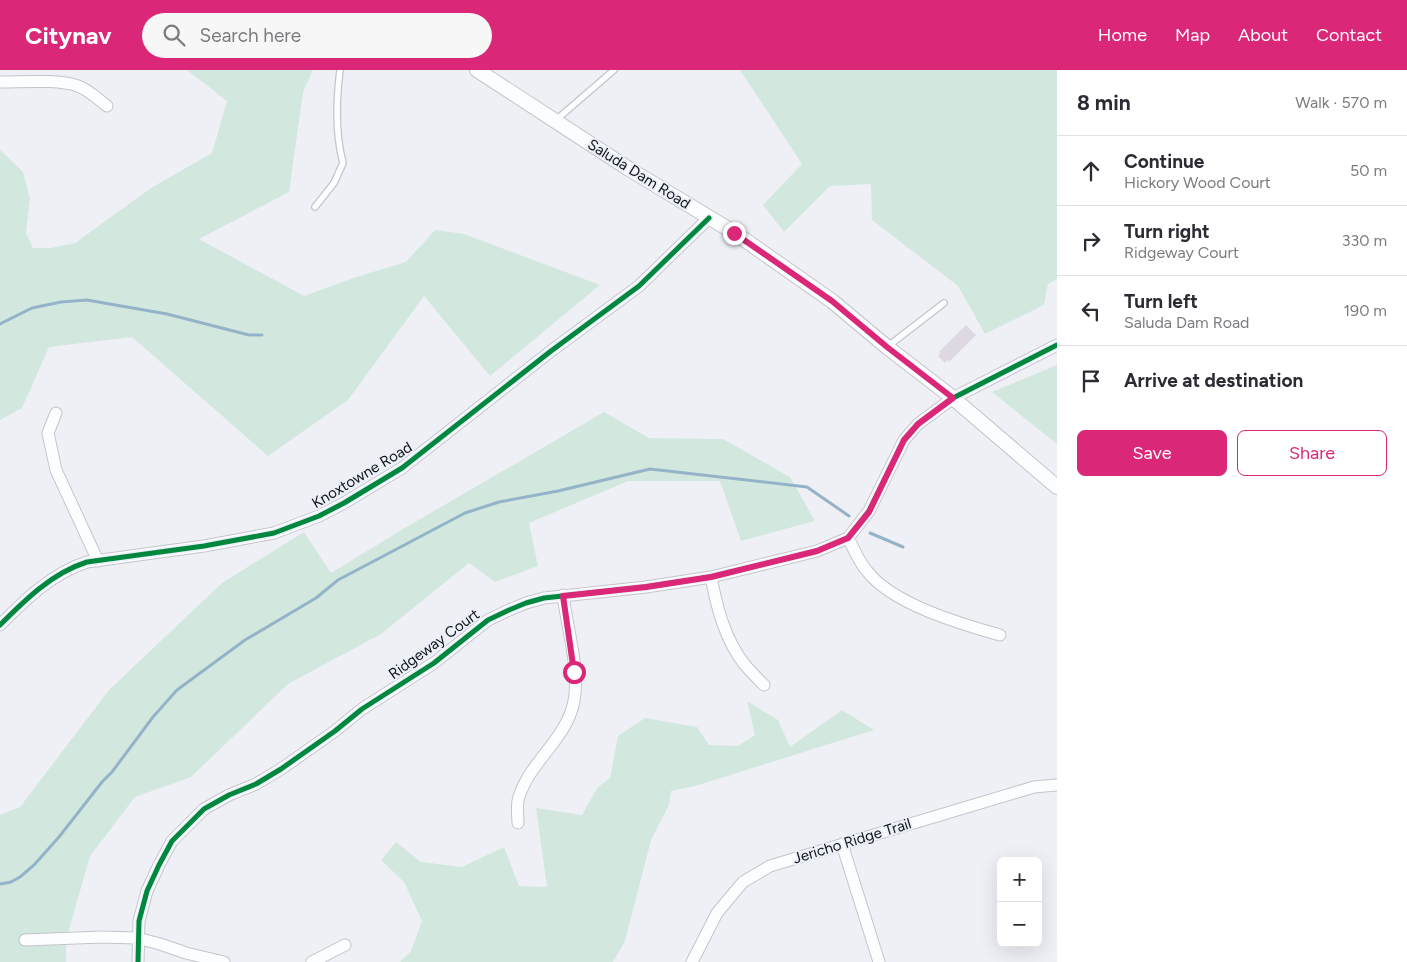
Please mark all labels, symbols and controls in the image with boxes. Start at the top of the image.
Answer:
search box [142,13,492,58]
text: Citynav [25,21,112,50]
icon: search [160,21,188,49]
text: Search here [200,24,301,47]
text: Home [1098,24,1147,46]
text: Map [1175,24,1210,46]
text: About [1238,24,1288,46]
text: Contact [1316,24,1382,46]
text: 8 min [1077,90,1131,115]
text: Walk · 570 m [1295,93,1387,112]
street label: Saluda Dam Road [584,135,694,213]
text: Continue [1124,150,1204,173]
icon: ahead [1077,157,1105,185]
text: 50 m [1350,161,1387,180]
text: Hickory Wood Court [1124,173,1271,192]
text: Turn right [1124,220,1210,243]
route end [723,222,746,245]
icon: right [1077,227,1105,255]
text: 330 m [1342,231,1387,250]
text: Ridgeway Court [1124,243,1239,262]
text: Turn left [1124,290,1198,313]
icon: left [1077,297,1105,325]
text: 190 m [1344,301,1387,320]
text: Saluda Dam Road [1124,313,1250,332]
icon: arrive [1077,367,1105,395]
text: Arrive at destination [1124,369,1303,392]
button: Save [1077,430,1227,476]
button: Share [1237,430,1387,476]
street label: Knoxtowne Road [309,438,415,512]
street label: Ridgeway Court [385,605,483,683]
route start [563,661,586,684]
street label: Jericho Ridge Trail [791,814,913,868]
map controls [997,857,1042,947]
button: + [997,857,1042,902]
button: − [997,902,1042,947]

